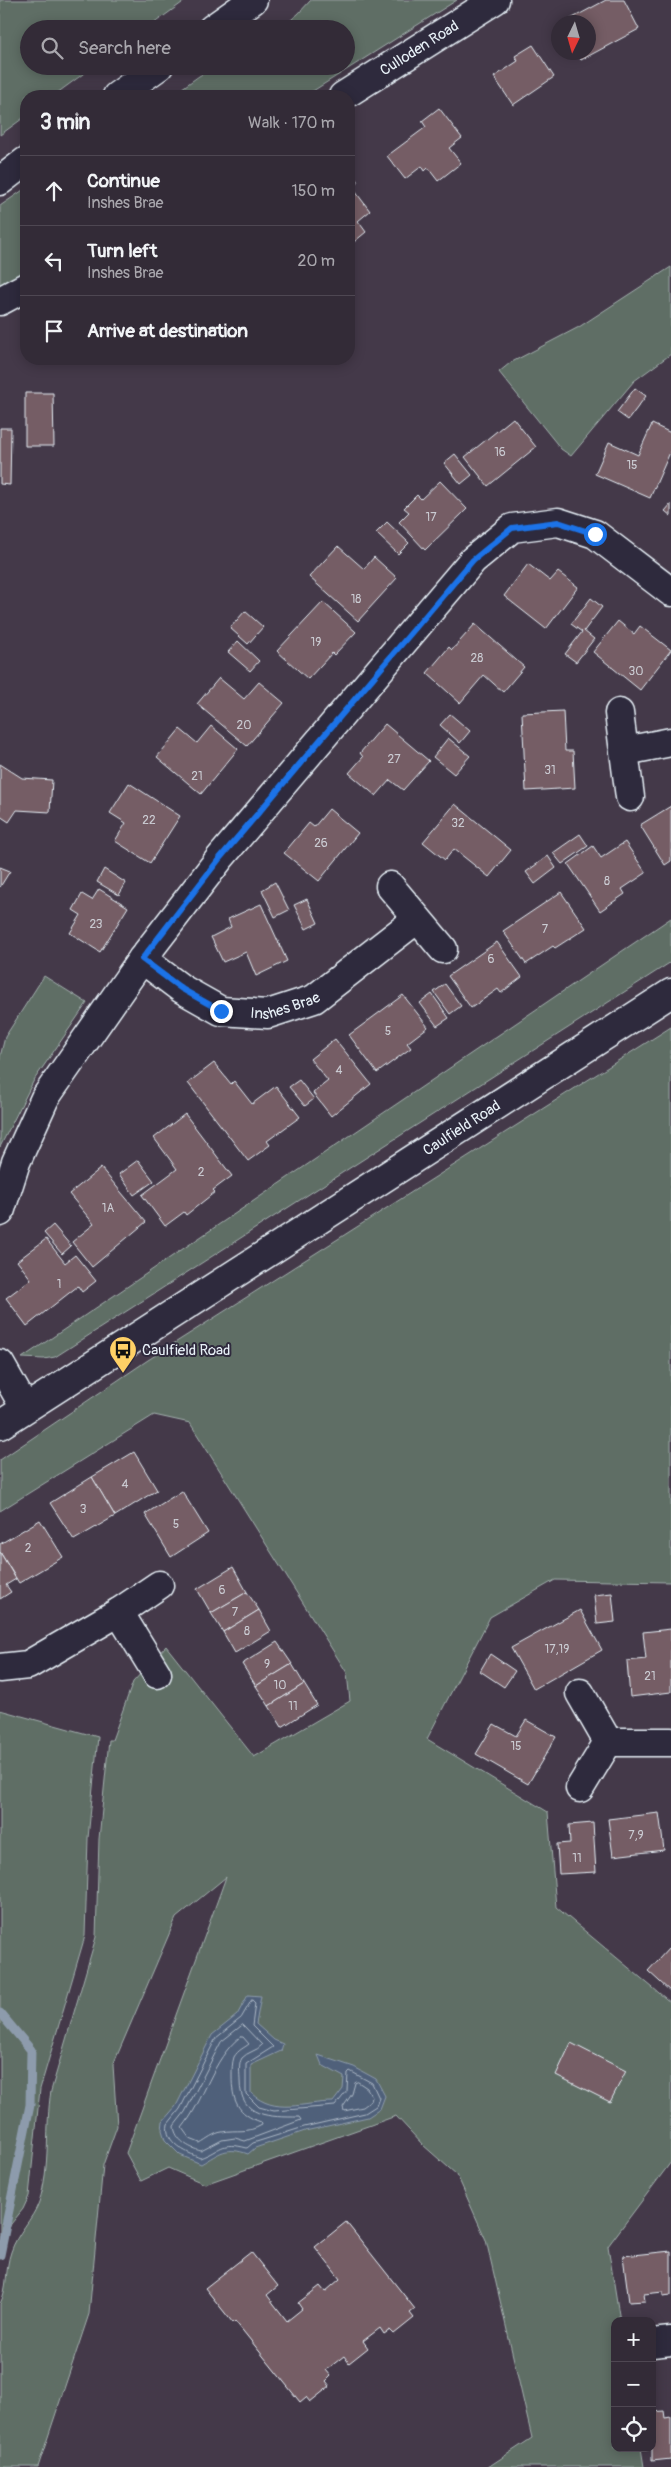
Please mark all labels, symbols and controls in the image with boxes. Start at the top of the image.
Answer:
north arrow [551,15,596,60]
street label: Culloden Road [376,16,462,80]
search box [20,20,355,75]
icon: search [38,34,66,62]
text: Search here [78,36,171,60]
text: 3 min [40,109,90,136]
text: Walk · 170 m [248,113,335,133]
text: Continue [87,169,160,193]
icon: ahead [40,177,68,205]
text: 150 m [291,181,335,201]
text: Inshes Brae [87,193,164,213]
text: Turn left [87,239,157,263]
icon: left [40,247,68,275]
text: 20 m [297,251,335,271]
text: Inshes Brae [87,263,164,283]
icon: arrive [40,317,68,345]
text: Arrive at destination [87,319,248,343]
house number: 16 [494,445,506,460]
house number: 15 [626,458,638,473]
house number: 17 [425,510,437,525]
route start [584,523,607,546]
house number: 18 [351,592,361,607]
house number: 19 [311,635,321,650]
house number: 28 [471,651,483,666]
house number: 30 [629,664,643,679]
house number: 20 [237,718,251,733]
house number: 27 [387,752,401,767]
house number: 31 [544,763,556,778]
house number: 21 [191,769,203,784]
house number: 22 [142,813,156,828]
house number: 32 [451,816,465,831]
house number: 26 [314,836,328,851]
house number: 8 [604,874,610,889]
house number: 23 [89,917,103,932]
house number: 7 [542,922,549,937]
house number: 6 [488,952,495,967]
street label: Inshes Brae [250,988,325,1024]
route end [210,1000,233,1023]
house number: 5 [385,1024,391,1039]
house number: 4 [336,1063,343,1078]
street label: Caulfield Road [420,1096,504,1160]
house number: 2 [198,1165,205,1180]
house number: 1A [102,1201,114,1216]
house number: 1 [57,1277,61,1292]
bus stop icon: Caulfield Road [108,1335,138,1374]
place label: Caulfield Road [142,1341,230,1360]
house number: 4 [122,1477,129,1492]
house number: 3 [80,1502,87,1517]
house number: 5 [173,1517,179,1532]
house number: 2 [25,1541,32,1556]
house number: 6 [219,1583,226,1598]
house number: 7 [232,1605,239,1620]
house number: 8 [244,1624,250,1639]
house number: 17,19 [545,1642,569,1657]
house number: 9 [264,1657,270,1672]
house number: 21 [644,1669,656,1684]
house number: 10 [274,1678,286,1693]
house number: 11 [288,1699,298,1714]
house number: 15 [510,1739,522,1754]
house number: 7,9 [628,1828,644,1843]
house number: 11 [572,1851,582,1866]
map controls [611,2317,656,2452]
button: + [611,2317,656,2362]
button: − [611,2362,656,2407]
button: locate [611,2407,656,2452]

